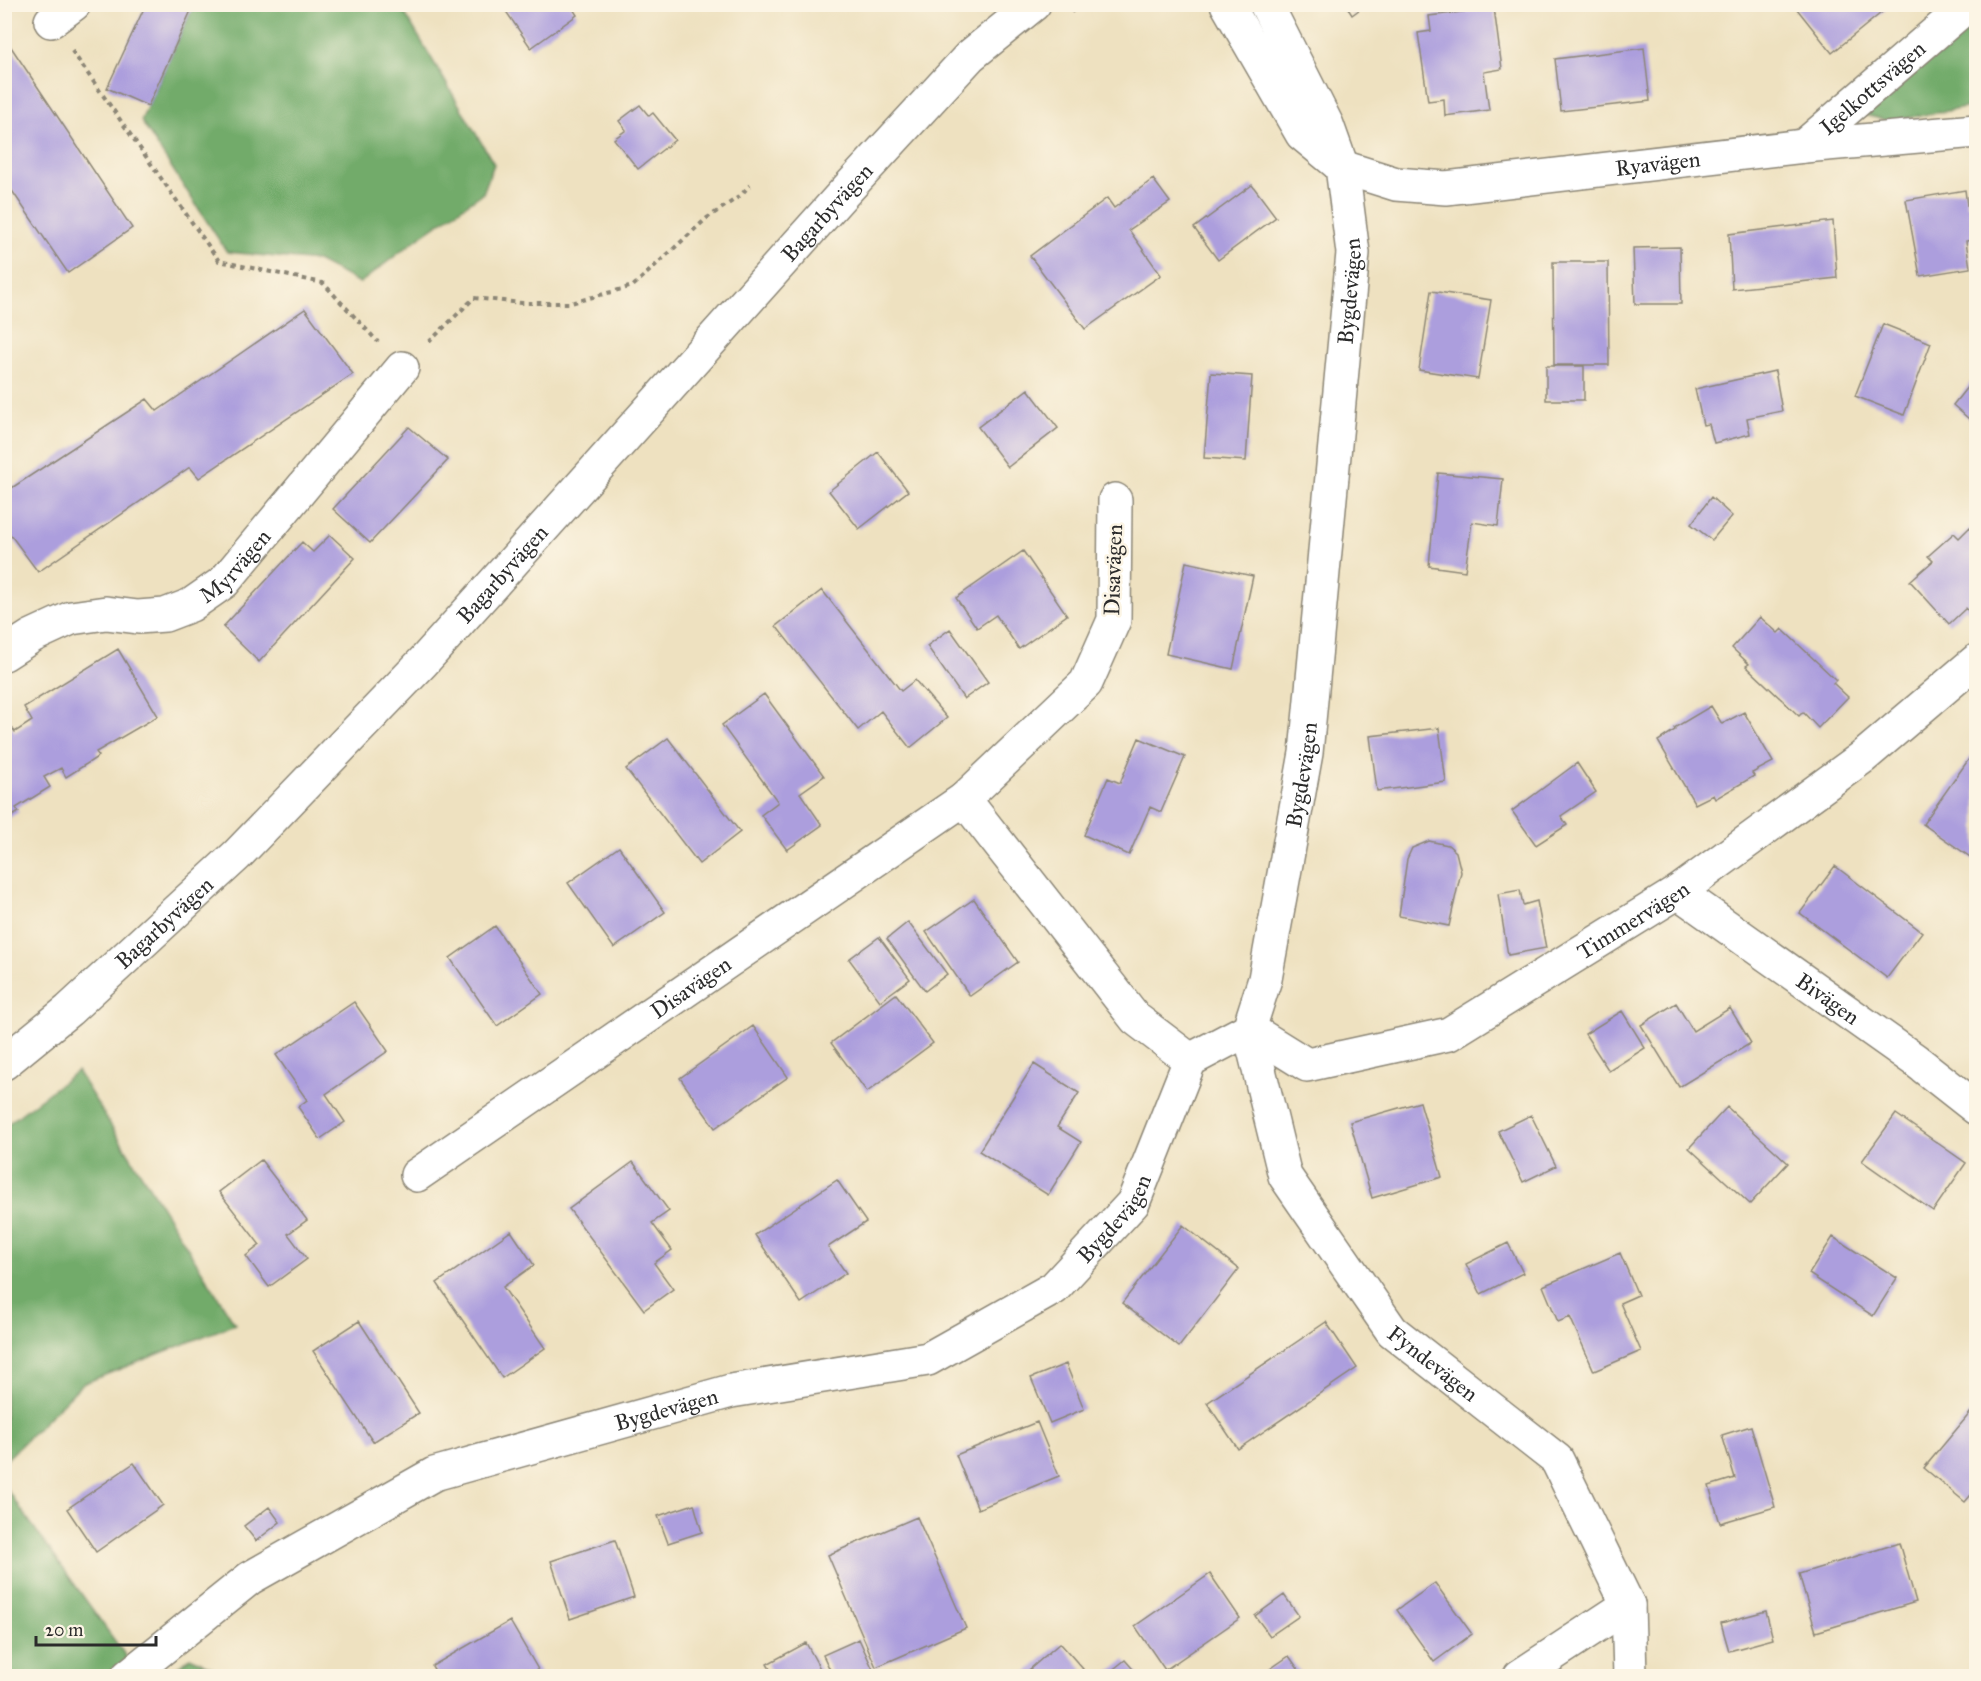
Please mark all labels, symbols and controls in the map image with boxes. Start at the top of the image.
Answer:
street label: Igelkottsvägen [1814,34,1931,140]
street label: Ryavägen [1614,145,1702,182]
street label: Bagarbyvägen [775,157,878,267]
street label: Bygdevägen [1331,237,1367,345]
street label: Bagarbyvägen [451,519,553,629]
street label: Myrvägen [194,523,276,609]
street label: Disavägen [1098,524,1128,616]
street label: Bygdevägen [1279,721,1322,830]
street label: Bagarbyvägen [109,871,219,974]
street label: Timmervägen [1572,875,1694,965]
street label: Disavägen [645,950,736,1024]
street label: Bivägen [1791,967,1865,1030]
street label: Bygdevägen [1071,1170,1157,1268]
street label: Fyndevägen [1382,1319,1484,1407]
street label: Bygdevägen [611,1382,721,1436]
scale bar [36,1609,156,1647]
text: 20 m [45,1619,83,1641]

